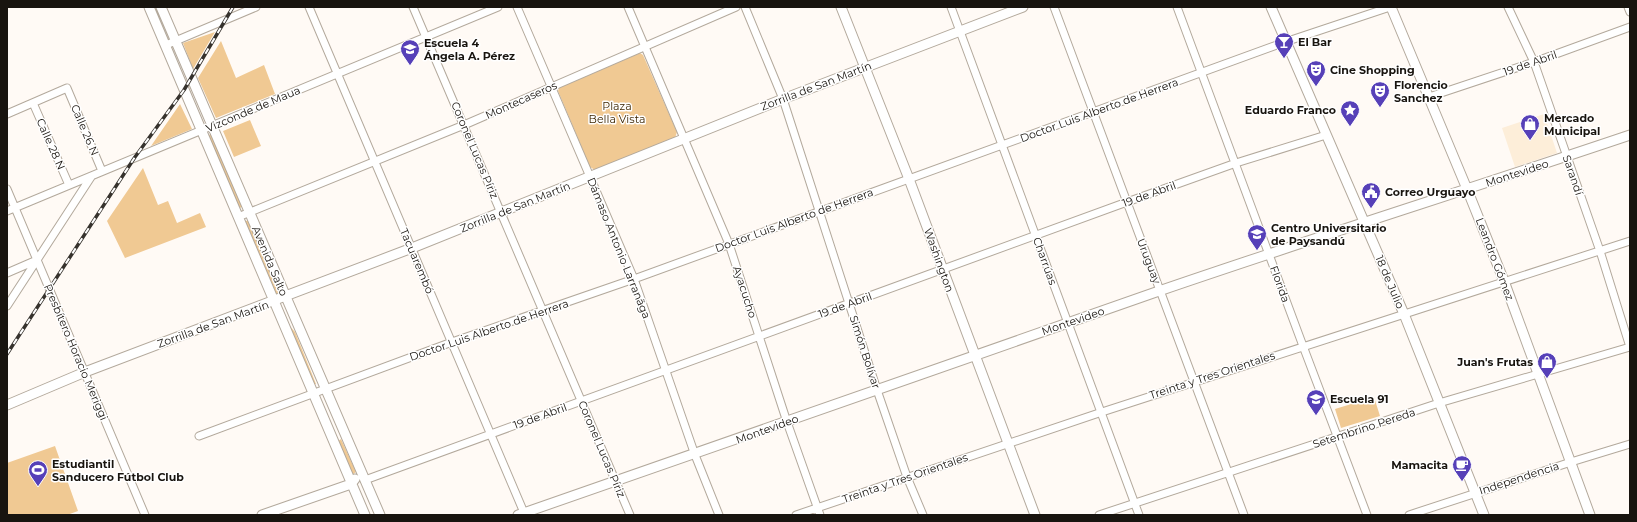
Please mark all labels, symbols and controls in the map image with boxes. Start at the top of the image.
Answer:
bar icon: El Bar [1273,31,1295,59]
place label: El Bar [1298,35,1332,49]
place label: Escuela 4 Ángela A. Pérez [423,36,515,63]
school or university icon: Escuela 4 Ángela A. Pérez [399,38,421,66]
street label: 19 de Abril [1501,47,1559,79]
street label: Zorrilla de San Martín [759,58,873,114]
theatre icon: Cine Shopping [1305,59,1327,87]
place label: Cine Shopping [1330,63,1415,77]
street label: Doctor Luis Alberto de Herrera [1018,75,1180,145]
street label: Montecaseros [483,78,560,122]
place label: Florencio Sanchez [1394,78,1448,105]
theatre icon: Florencio Sanchez [1369,80,1391,108]
street label: Vizconde de Maua [204,83,302,135]
street label: Coronel Lucas Píriz [448,99,502,201]
park label: Plaza Bella Vista [589,99,645,126]
place icon: Eduardo Franco [1339,99,1361,127]
street label: Calle 26 N [68,102,102,158]
place label: Eduardo Franco [1245,103,1336,117]
place label: Mercado Municipal [1544,111,1600,138]
shop icon: Mercado Municipal [1519,113,1541,141]
street label: Calle 28 N [33,116,69,172]
street label: Sarandí [1560,153,1587,198]
street label: Montevideo [1484,156,1550,190]
street label: Dámaso Antonio Larranãga [584,175,654,321]
street label: Zorrilla de San Martín [458,178,572,236]
street label: 19 de Abril [1120,178,1178,210]
public building icon: Correo Urguayo [1360,181,1382,209]
street label: Doctor Luis Alberto de Herrera [713,185,875,255]
place label: Correo Urguayo [1385,185,1475,199]
street label: Leandro Gómez [1473,216,1517,303]
place label: Centro Universitario de Paysandú [1271,221,1386,248]
school or university icon: Centro Universitario de Paysandú [1246,223,1268,251]
street label: Avenida Salto [249,224,291,298]
street label: Tacuarembó [397,226,437,296]
street label: Washington [921,226,957,294]
street label: Charrúas [1030,235,1060,287]
street label: Uruguay [1134,236,1164,286]
street label: 18 de Julio [1373,253,1408,311]
street label: Ayacucho [730,264,760,320]
street label: Florida [1267,264,1293,304]
street label: Presbítero Horacio Meriggi [41,282,111,422]
street label: 19 de Abril [816,289,874,321]
street label: Doctor Luis Alberto de Herrera [408,296,570,364]
street label: Zorrilla de San Martín [155,297,271,351]
street label: Montevideo [1040,304,1106,338]
street label: Simón Bolívar [847,314,883,390]
street label: Treinta y Tres Orientales [1147,348,1277,402]
shop icon: Juan's Frutas [1536,351,1558,379]
place label: Juan's Frutas [1456,355,1533,369]
school or university icon: Escuela 91 [1305,388,1327,416]
place label: Escuela 91 [1330,392,1389,406]
street label: Coronel Lucas Píriz [575,398,629,500]
street label: 19 de Abril [511,400,569,432]
street label: Setembrino Pereda [1311,405,1417,451]
street label: Montevideo [734,411,800,447]
street label: Treinta y Tres Orientales [841,450,970,506]
cafe icon: Mamacita [1451,454,1473,482]
place label: Estudiantil Sanducero Fútbol Club [52,457,184,484]
place label: Mamacita [1391,458,1448,472]
street label: Independencia [1477,458,1561,498]
sports icon: Estudiantil Sanducero Fútbol Club [27,459,49,487]

